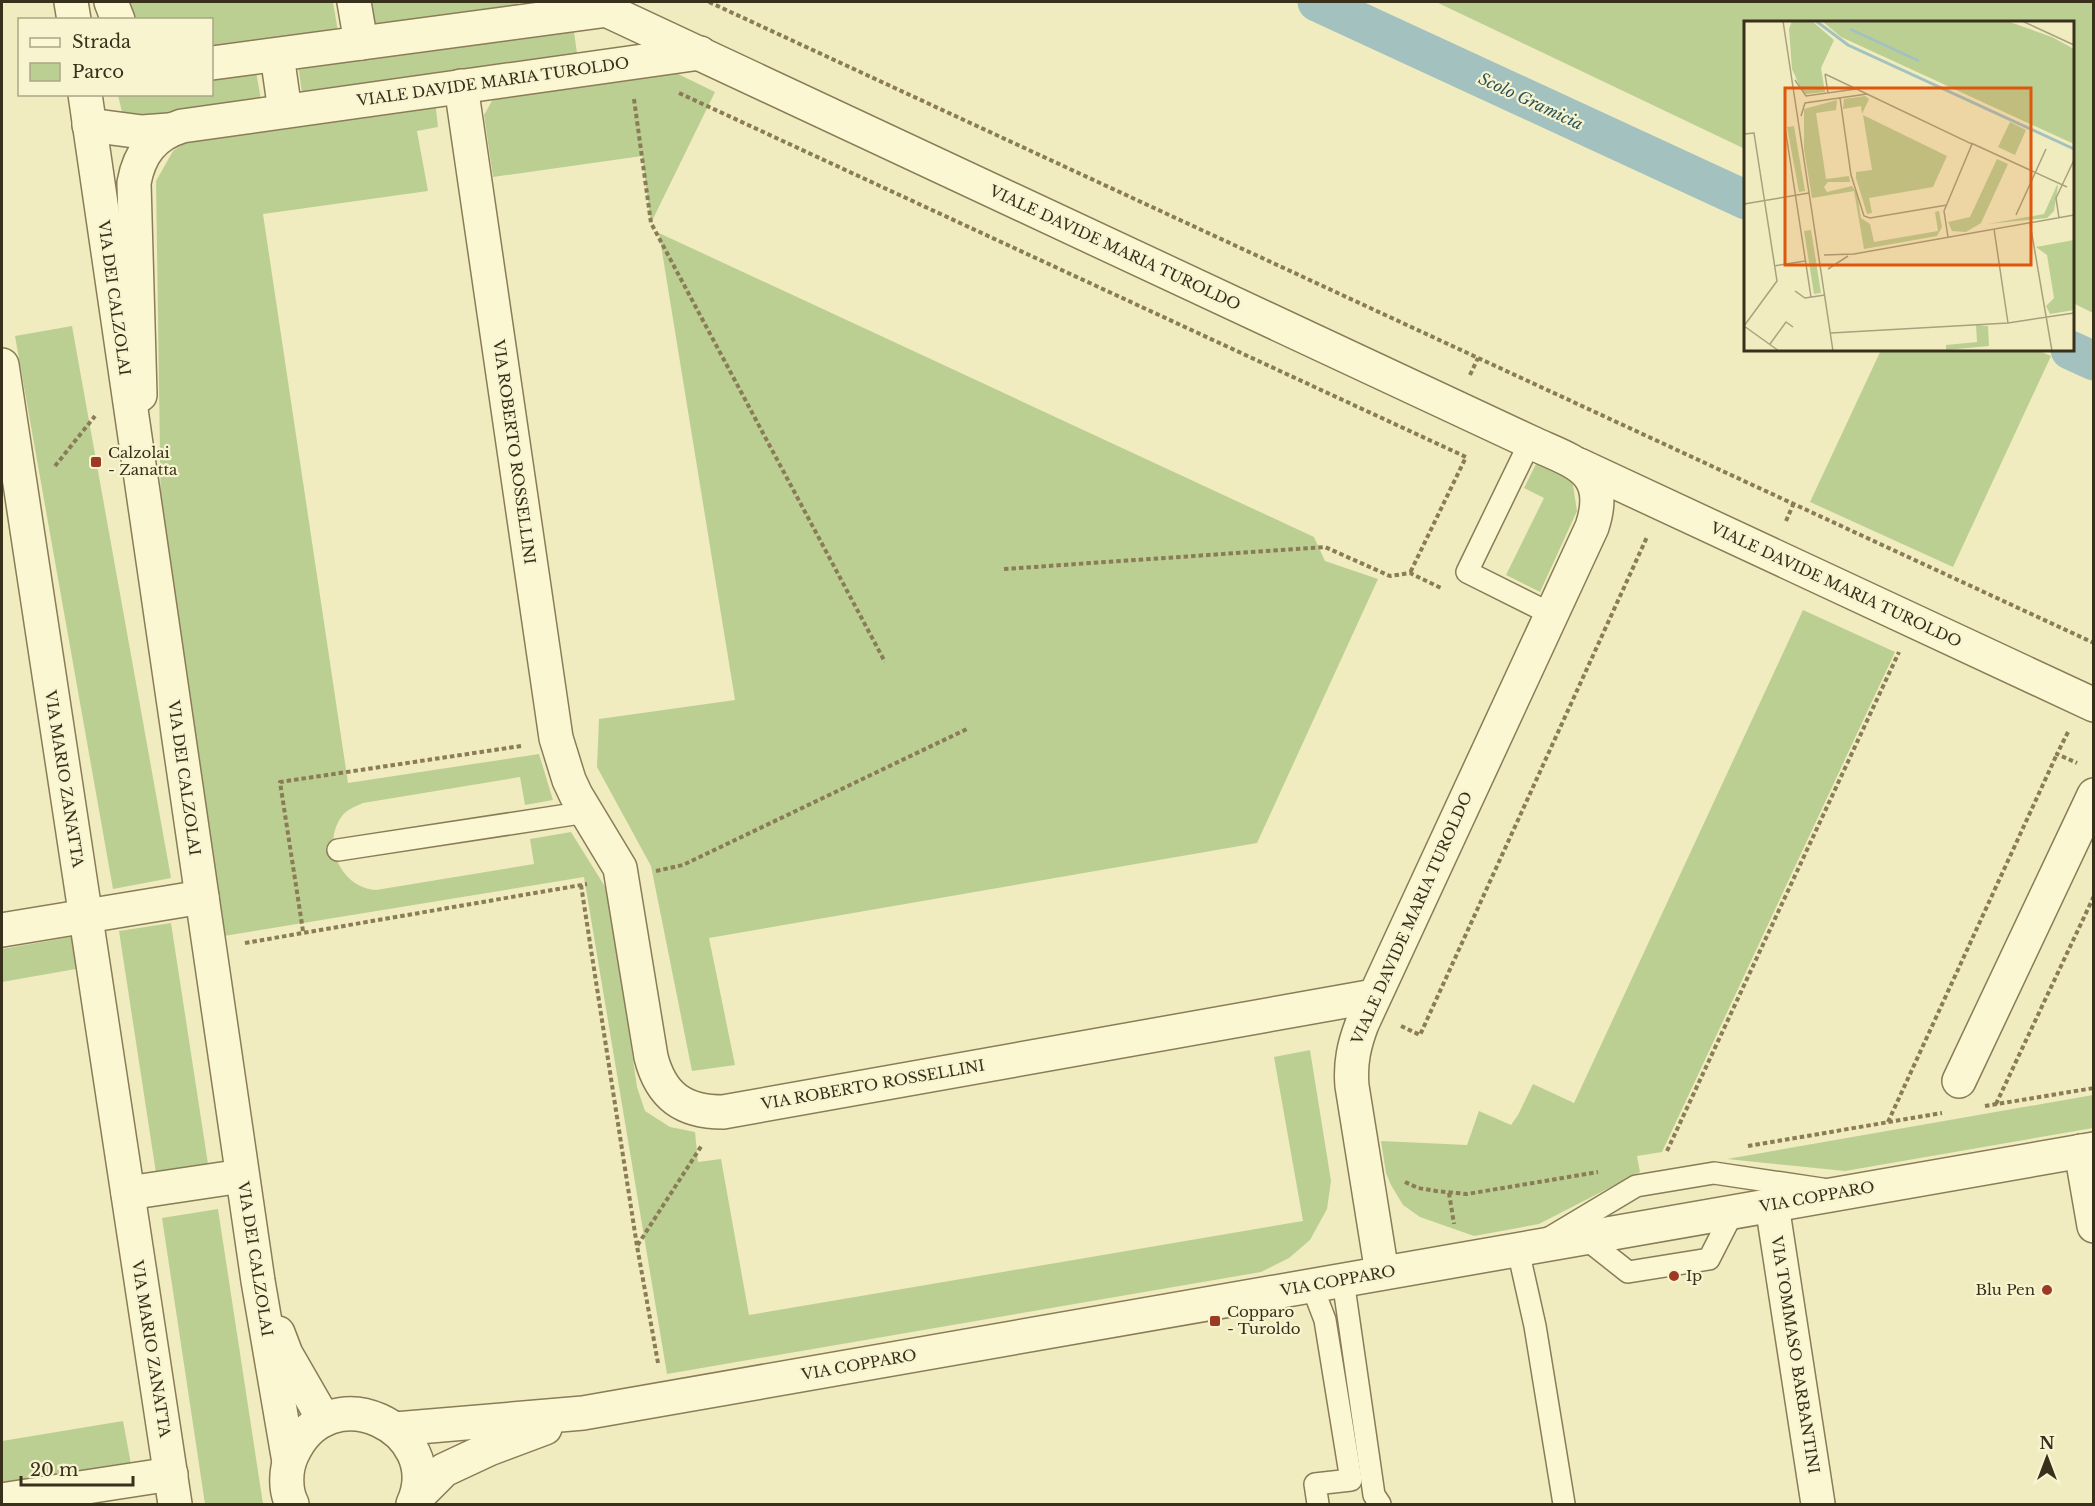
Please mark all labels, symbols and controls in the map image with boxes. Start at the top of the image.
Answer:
legend [18,18,213,96]
inset map [1744,21,2074,351]
text: Strada [72,31,131,53]
street label: VIALE DAVIDE MARIA TUROLDO [355,53,630,110]
text: Parco [72,61,124,83]
water label: Scolo Gramicia [1476,68,1586,134]
street label: VIALE DAVIDE MARIA TUROLDO [986,180,1244,314]
street label: VIA DEI CALZOLAI [94,218,135,377]
street label: VIA ROBERTO ROSSELLINI [489,337,540,566]
place label: Calzolai - Zanatta [108,443,178,479]
marker: Calzolai - Zanatta [89,455,103,469]
street label: VIALE DAVIDE MARIA TUROLDO [1707,517,1965,651]
street label: VIA MARIO ZANATTA [41,688,88,869]
street label: VIA DEI CALZOLAI [164,698,205,857]
street label: VIALE DAVIDE MARIA TUROLDO [1347,788,1476,1048]
street label: VIA ROBERTO ROSSELLINI [759,1055,986,1114]
street label: VIA COPPARO [1757,1177,1876,1216]
street label: VIA DEI CALZOLAI [234,1179,277,1338]
street label: VIA TOMMASO BARBANTINI [1767,1234,1824,1475]
street label: VIA MARIO ZANATTA [128,1258,175,1439]
street label: VIA COPPARO [1278,1261,1397,1300]
place label: Ip [1686,1266,1702,1285]
marker: Ip [1667,1269,1681,1283]
place label: Blu Pen [1975,1280,2035,1299]
marker: Blu Pen [2040,1283,2054,1297]
place label: Copparo - Turoldo [1227,1302,1301,1338]
marker: Copparo - Turoldo [1208,1314,1222,1328]
street label: VIA COPPARO [799,1345,918,1384]
north arrow [2017,1428,2077,1488]
text: N [2039,1433,2055,1453]
scale bar [21,1449,134,1487]
text: 20 m [30,1459,78,1481]

